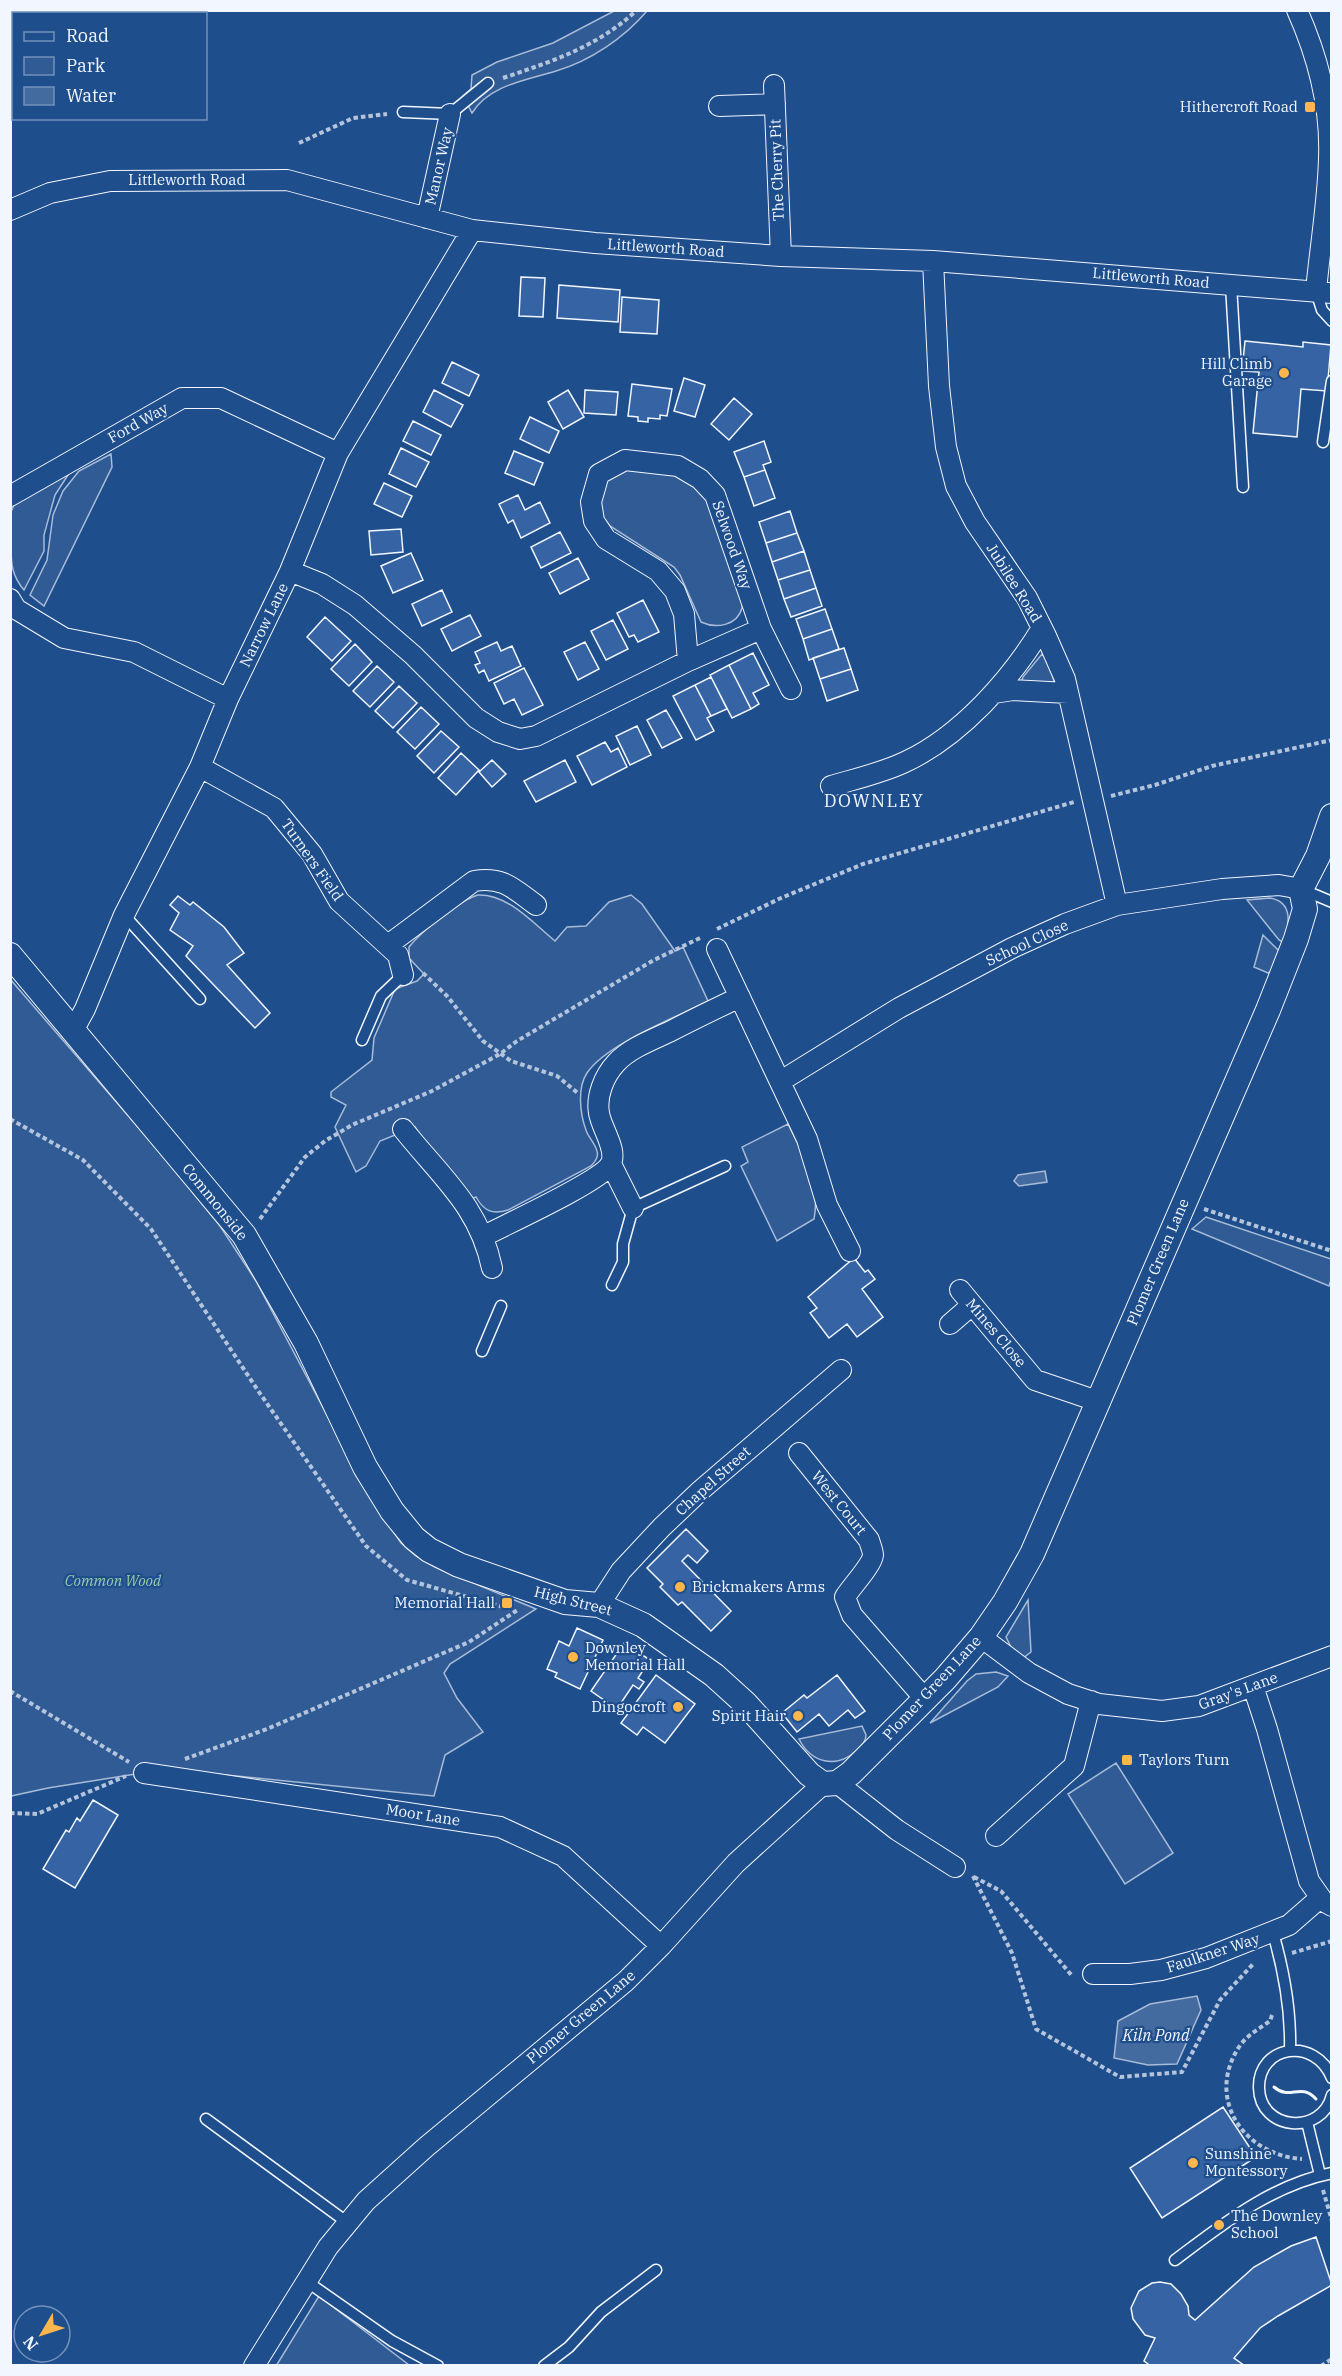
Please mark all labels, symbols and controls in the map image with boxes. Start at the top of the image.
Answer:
legend [12,12,207,120]
text: Road [66,24,109,47]
text: Park [66,54,106,77]
text: Water [66,84,116,107]
place label: Hithercroft Road [1180,97,1298,116]
marker: Hithercroft Road [1303,100,1317,114]
street label: The Cherry Pit [765,119,788,222]
street label: Manor Way [420,125,457,207]
street label: Littleworth Road [128,170,246,189]
street label: Littleworth Road [607,234,725,261]
street label: Littleworth Road [1092,263,1210,292]
place label: Hill Climb Garage [1201,354,1272,390]
marker: Hill Climb Garage [1277,366,1291,380]
street label: Ford Way [104,398,171,447]
street label: Selwood Way [708,498,756,592]
street label: Jubilee Road [983,540,1046,626]
street label: Narrow Lane [235,580,292,670]
district label: DOWNLEY [824,789,924,812]
street label: Turners Field [277,815,348,904]
street label: School Close [982,915,1071,970]
street label: Commonside [178,1159,252,1244]
street label: Plomer Green Lane [1122,1195,1193,1328]
street label: Mines Close [962,1294,1031,1371]
street label: Chapel Street [671,1442,754,1519]
street label: West Court [808,1467,871,1539]
park label: Common Wood [65,1571,162,1590]
place label: Brickmakers Arms [692,1577,825,1596]
marker: Brickmakers Arms [673,1580,687,1594]
street label: High Street [532,1582,614,1619]
place label: Memorial Hall [395,1593,495,1612]
marker: Memorial Hall [500,1596,514,1610]
street label: Plomer Green Lane [878,1631,985,1744]
place label: Downley Memorial Hall [585,1638,685,1674]
marker: Downley Memorial Hall [566,1650,580,1664]
street label: Gray's Lane [1196,1667,1280,1714]
place label: Dingocroft [591,1697,666,1716]
marker: Dingocroft [671,1700,685,1714]
place label: Spirit Hair [712,1706,786,1725]
marker: Spirit Hair [791,1709,805,1723]
place label: Taylors Turn [1139,1750,1230,1769]
marker: Taylors Turn [1120,1753,1134,1767]
street label: Moor Lane [385,1799,462,1830]
street label: Faulkner Way [1164,1929,1262,1977]
street label: Plomer Green Lane [522,1966,639,2068]
water label: Kiln Pond [1121,2025,1190,2045]
place label: Sunshine Montessory [1205,2144,1288,2180]
marker: Sunshine Montessory [1186,2156,1200,2170]
place label: The Downley School [1231,2206,1322,2242]
marker: The Downley School [1212,2218,1226,2232]
north arrow [12,2304,72,2364]
text: N [19,2332,42,2355]

